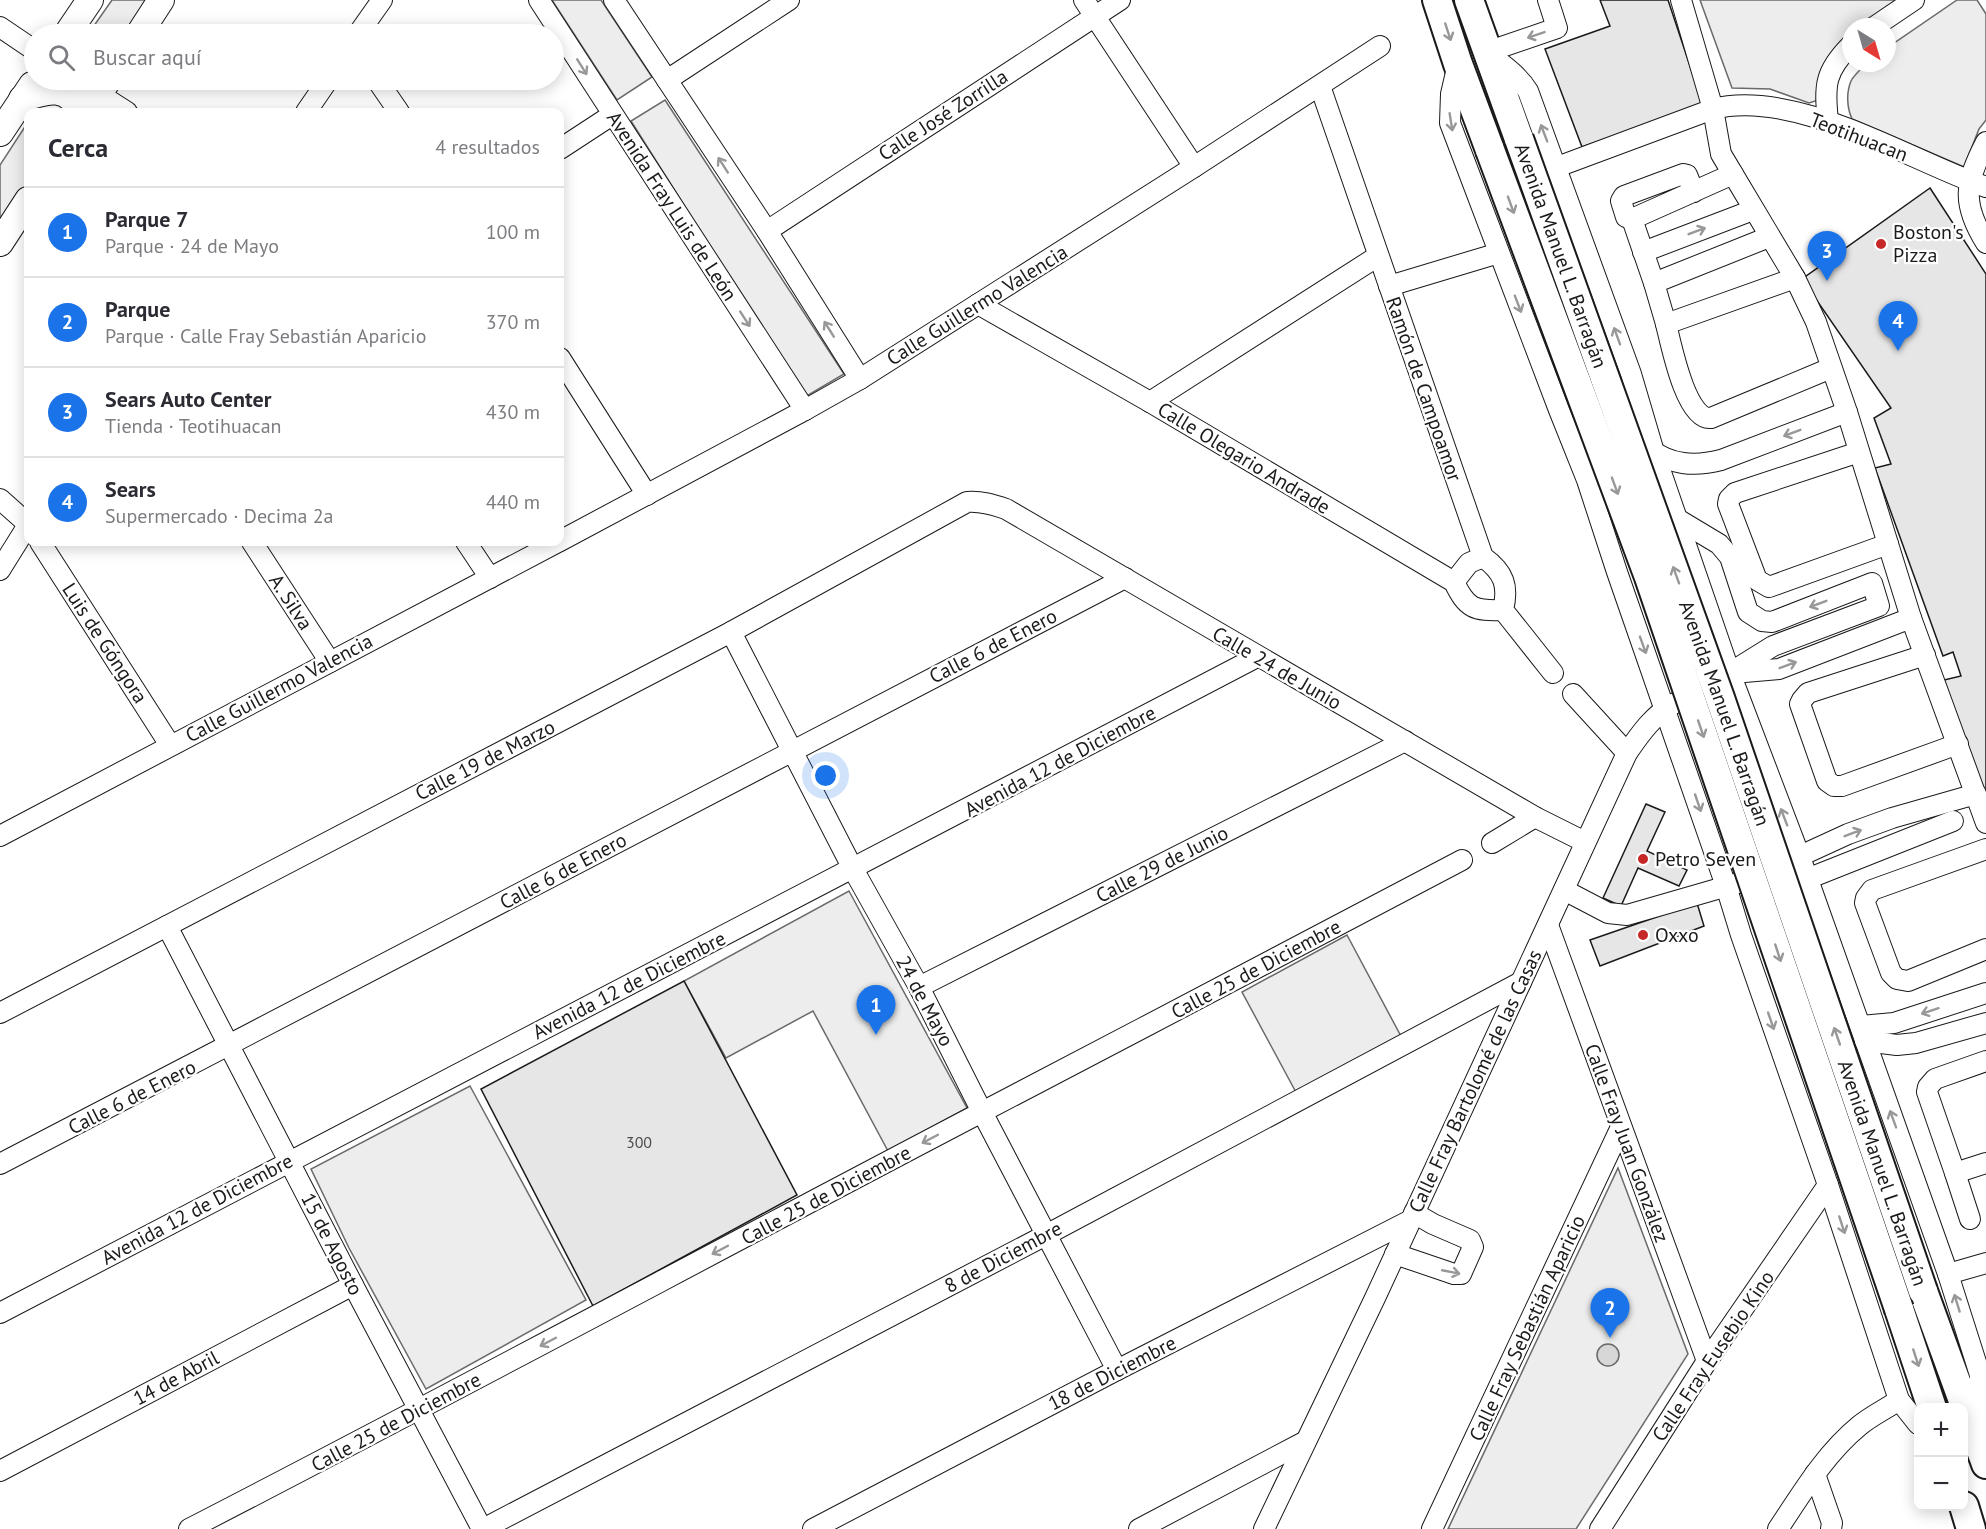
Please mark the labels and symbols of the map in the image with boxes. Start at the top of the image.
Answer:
north arrow [1842,18,1896,72]
one-way arrow [1443,22,1454,41]
one-way arrow [1527,31,1546,42]
one-way arrow [576,58,588,75]
street label: Calle José Zorrilla [873,63,1013,167]
street label: Avenida Fray Luis de León [601,106,743,306]
street label: Teotihuacan [1806,106,1912,168]
one-way arrow [1446,111,1457,131]
one-way arrow [1538,124,1549,143]
street label: Avenida Manuel L. Barragán [1509,140,1613,372]
one-way arrow [717,158,729,174]
one-way arrow [1506,195,1517,213]
place label: Boston's Pizza [1893,219,1964,268]
one-way arrow [1688,225,1706,236]
pin: 3 [1808,232,1846,281]
marker: Boston's Pizza [1874,237,1888,251]
street label: Calle Guillermo Valencia [882,239,1072,371]
street label: Ramón de Campoamor [1380,293,1468,485]
one-way arrow [1514,295,1525,313]
pin: 4 [1878,302,1918,351]
one-way arrow [739,310,751,327]
one-way arrow [822,321,835,338]
one-way arrow [1611,327,1622,346]
street label: Calle Olegario Andrade [1153,396,1335,520]
one-way arrow [1783,428,1802,439]
one-way arrow [1611,476,1622,494]
one-way arrow [1670,566,1681,585]
street label: A. Silva [263,569,319,635]
street label: Luis de Góngora [56,578,154,708]
street label: Avenida Manuel L. Barragán [1673,597,1776,829]
one-way arrow [1809,599,1827,610]
street label: Calle 6 de Enero [925,603,1061,689]
street label: Calle 24 de Junio [1208,620,1346,716]
street label: Calle Guillermo Valencia [181,628,377,748]
one-way arrow [1639,635,1650,654]
one-way arrow [1778,659,1796,670]
street label: Avenida 12 de Diciembre [960,699,1160,823]
street label: Calle 19 de Marzo [411,714,559,806]
one-way arrow [1697,719,1708,738]
your location [811,761,840,790]
one-way arrow [1693,793,1704,812]
one-way arrow [1778,808,1789,827]
street label: Calle 29 de Junio [1091,819,1233,909]
street label: Calle 6 de Enero [495,827,631,915]
one-way arrow [1843,827,1862,838]
place label: Petro Seven [1655,846,1756,872]
marker: Petro Seven [1636,852,1650,866]
street label: Calle 25 de Diciembre [1167,913,1345,1025]
place label: Oxxo [1655,922,1699,948]
street label: Avenida 12 de Diciembre [528,925,730,1045]
marker: Oxxo [1636,928,1650,942]
one-way arrow [1773,943,1784,962]
street label: Calle Fray Bartolomé de las Casas [1403,945,1547,1217]
street label: 24 de Mayo [890,951,960,1051]
pin: 1 [856,986,896,1035]
one-way arrow [1921,1007,1940,1018]
one-way arrow [1767,1011,1778,1030]
one-way arrow [1831,1027,1842,1046]
street label: Calle Fray Juan González [1579,1040,1675,1246]
street label: Calle 6 de Enero [64,1054,200,1140]
street label: Avenida Manuel L. Barragán [1832,1057,1933,1289]
one-way arrow [1886,1110,1897,1129]
house number: 300 [626,1132,652,1152]
one-way arrow [921,1134,939,1146]
street label: Calle 25 de Diciembre [737,1139,915,1251]
street label: Avenida 12 de Diciembre [97,1147,297,1271]
street label: 15 de Agosto [295,1188,369,1300]
street label: Calle Fray Sebastián Aparicio [1463,1211,1591,1445]
street label: 8 de Diciembre [940,1215,1066,1299]
one-way arrow [1837,1215,1848,1234]
one-way arrow [712,1245,730,1256]
street label: Calle Fray Eusebio Kino [1646,1266,1780,1446]
one-way arrow [1440,1267,1460,1278]
pin: 2 [1590,1288,1630,1338]
one-way arrow [1951,1294,1962,1313]
street label: 18 de Diciembre [1044,1330,1180,1416]
one-way arrow [540,1336,557,1348]
street label: 14 de Abril [129,1345,223,1411]
one-way arrow [1911,1348,1922,1367]
street label: Calle 25 de Diciembre [307,1366,485,1478]

